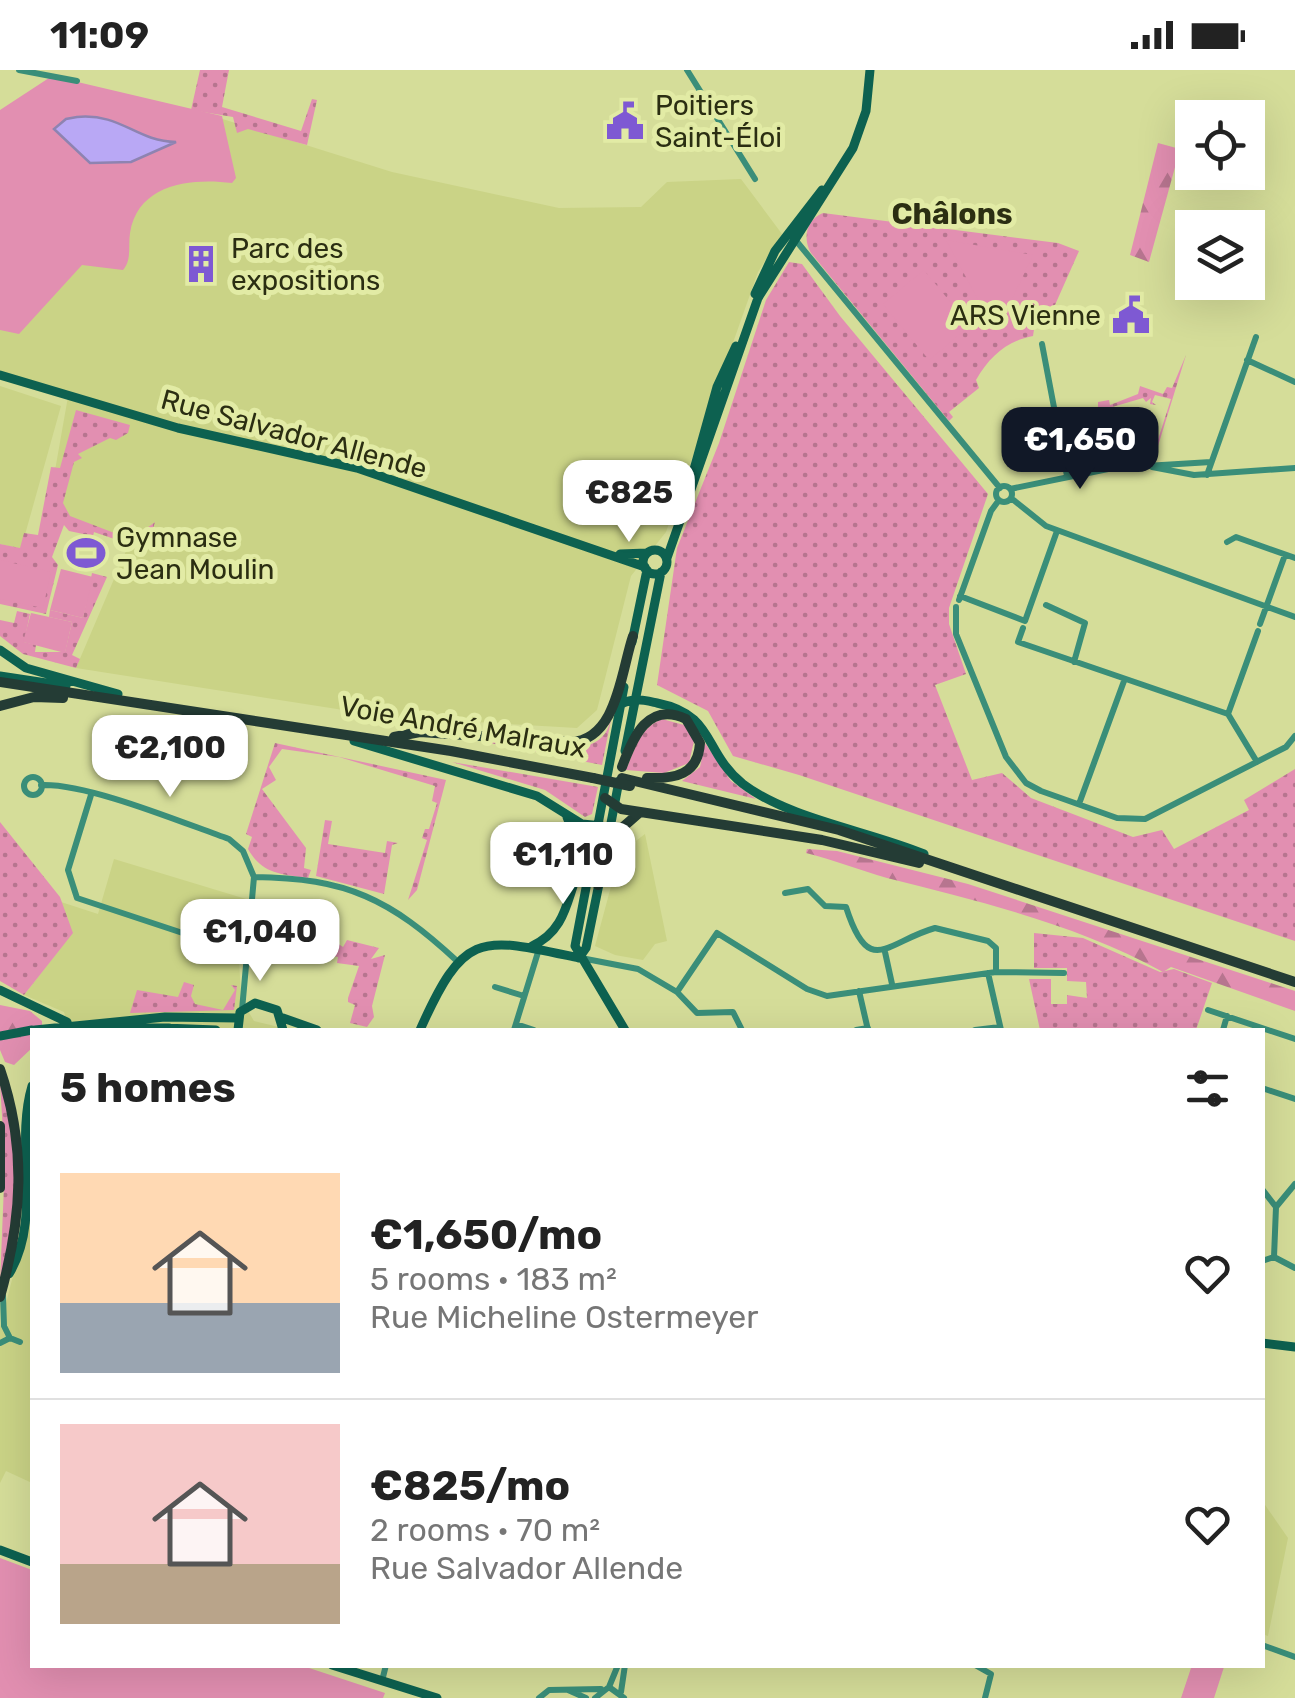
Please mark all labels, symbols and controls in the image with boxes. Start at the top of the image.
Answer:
text: 11:09 [50,12,149,58]
place label: Poitiers Saint-Éloi [655,89,782,154]
public building icon: Poitiers Saint-Éloi [604,100,646,142]
map controls [1175,100,1265,300]
button: locate [1175,100,1265,190]
district label: Châlons [891,196,1013,232]
button: layers [1175,210,1265,300]
place label: Parc des expositions [231,232,380,297]
building icon: Parc des expositions [180,243,222,285]
public building icon: ARS Vienne [1110,294,1152,336]
place label: ARS Vienne [950,299,1101,332]
street label: Rue Salvador Allende [157,383,431,485]
pin: €1,650 [999,407,1161,492]
text: €1,650 [1023,420,1137,458]
pin: €825 [570,460,688,545]
text: €825 [585,473,673,511]
place label: Gymnase Jean Moulin [116,521,274,586]
sports icon: Gymnase Jean Moulin [65,532,107,574]
street label: Voie André Malraux [337,689,589,765]
pin: €2,100 [89,715,251,800]
text: €2,100 [114,728,226,766]
pin: €1,110 [482,822,644,907]
text: €1,110 [512,835,614,873]
pin: €1,040 [179,899,341,984]
text: €1,040 [202,912,318,950]
icon: filters [1180,1061,1235,1116]
text: 5 homes [60,1063,236,1113]
text: €1,650/mo [370,1210,602,1260]
icon: home [140,1213,260,1333]
icon: heart [1180,1246,1235,1301]
text: 5 rooms · 183 m² [370,1260,617,1298]
text: Rue Micheline Ostermeyer [370,1298,758,1336]
text: €825/mo [370,1461,570,1511]
icon: home [140,1464,260,1584]
icon: heart [1180,1497,1235,1552]
text: 2 rooms · 70 m² [370,1511,600,1549]
text: Rue Salvador Allende [370,1549,683,1587]

